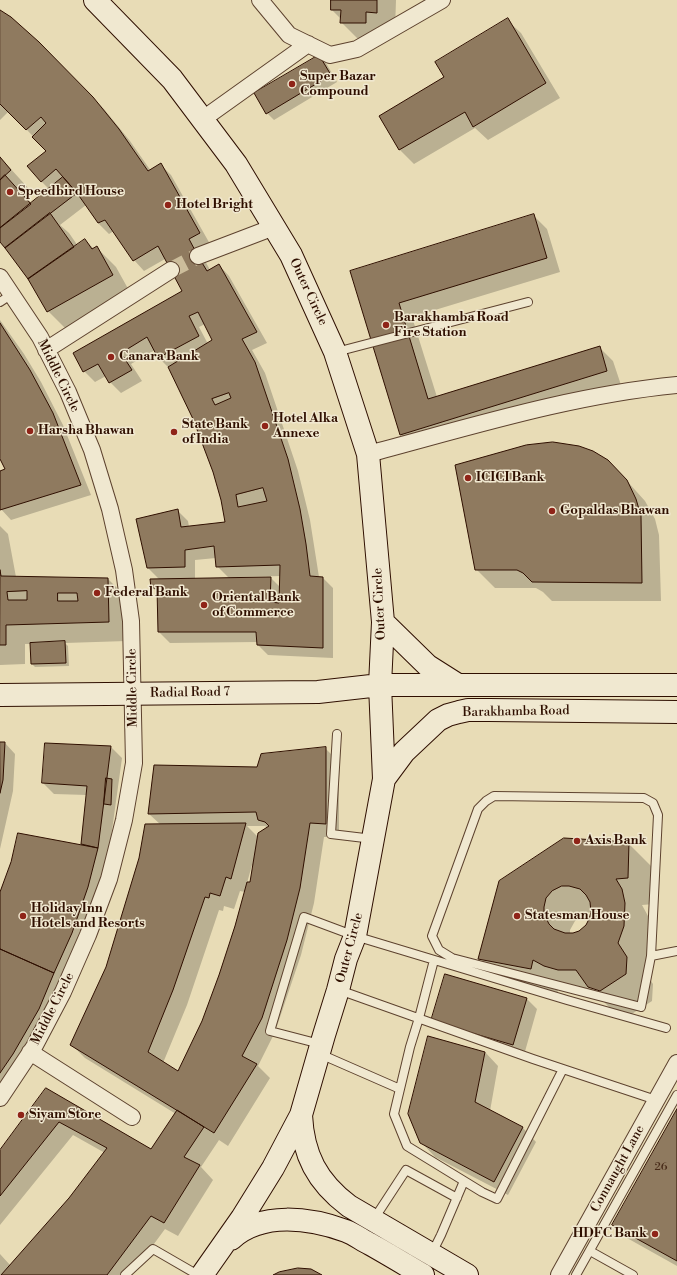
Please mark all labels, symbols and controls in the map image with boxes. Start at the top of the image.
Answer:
place label: Super Bazar Compound [300,69,376,100]
marker: Super Bazar Compound [287,79,297,89]
place label: Speedbird House [18,184,124,200]
marker: Speedbird House [5,187,15,197]
place label: Hotel Bright [176,197,253,213]
marker: Hotel Bright [163,200,173,210]
street label: Outer Circle [286,256,330,328]
place label: Barakhamba Road Fire Station [394,310,509,341]
marker: Barakhamba Road Fire Station [381,320,391,330]
street label: Middle Circle [34,337,82,415]
place label: Canara Bank [119,349,199,365]
marker: Canara Bank [106,352,116,362]
place label: Hotel Alka Annexe [273,411,338,442]
place label: State Bank of India [182,417,248,448]
marker: Hotel Alka Annexe [260,421,270,431]
place label: Harsha Bhawan [38,423,134,439]
marker: Harsha Bhawan [25,426,35,436]
marker: State Bank of India [169,427,179,437]
place label: ICICI Bank [476,470,544,486]
marker: ICICI Bank [463,473,473,483]
place label: Gopaldas Bhawan [560,503,669,519]
marker: Gopaldas Bhawan [547,506,557,516]
street label: Outer Circle [370,567,390,641]
place label: Federal Bank [105,585,188,601]
marker: Federal Bank [92,588,102,598]
place label: Oriental Bank of Commerce [212,590,300,621]
marker: Oriental Bank of Commerce [199,600,209,610]
street label: Middle Circle [125,648,141,728]
street label: Radial Road 7 [150,685,230,701]
street label: Barakhamba Road [462,703,570,721]
place label: Axis Bank [585,833,646,849]
marker: Axis Bank [572,836,582,846]
place label: Holiday Inn Hotels and Resorts [31,901,145,932]
place label: Statesman House [525,908,630,924]
marker: Holiday Inn Hotels and Resorts [18,911,28,921]
street label: Outer Circle [333,911,367,985]
marker: Statesman House [512,911,522,921]
street label: Middle Circle [28,970,78,1048]
place label: Siyam Store [29,1107,101,1123]
marker: Siyam Store [16,1110,26,1120]
street label: Connaught Lane [588,1123,648,1215]
house number: 26 [655,1160,667,1174]
place label: HDFC Bank [573,1226,647,1242]
marker: HDFC Bank [650,1229,660,1239]

